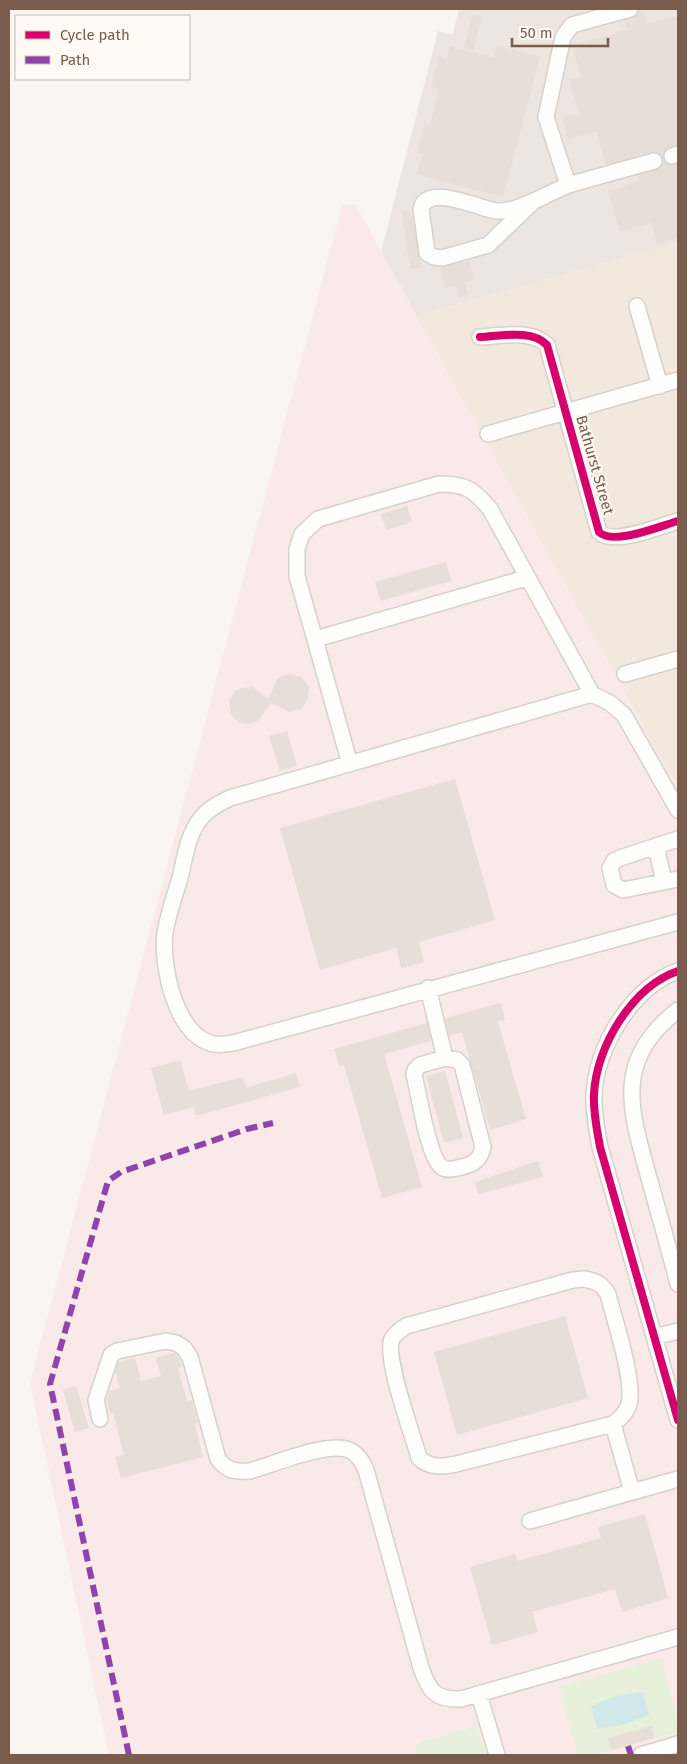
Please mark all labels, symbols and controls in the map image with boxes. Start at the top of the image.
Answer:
legend [15,15,190,80]
scale bar [512,15,608,47]
text: 50 m [520,24,553,42]
text: Cycle path [60,26,130,44]
text: Path [60,51,90,69]
street label: Bathurst Street [572,413,618,517]

